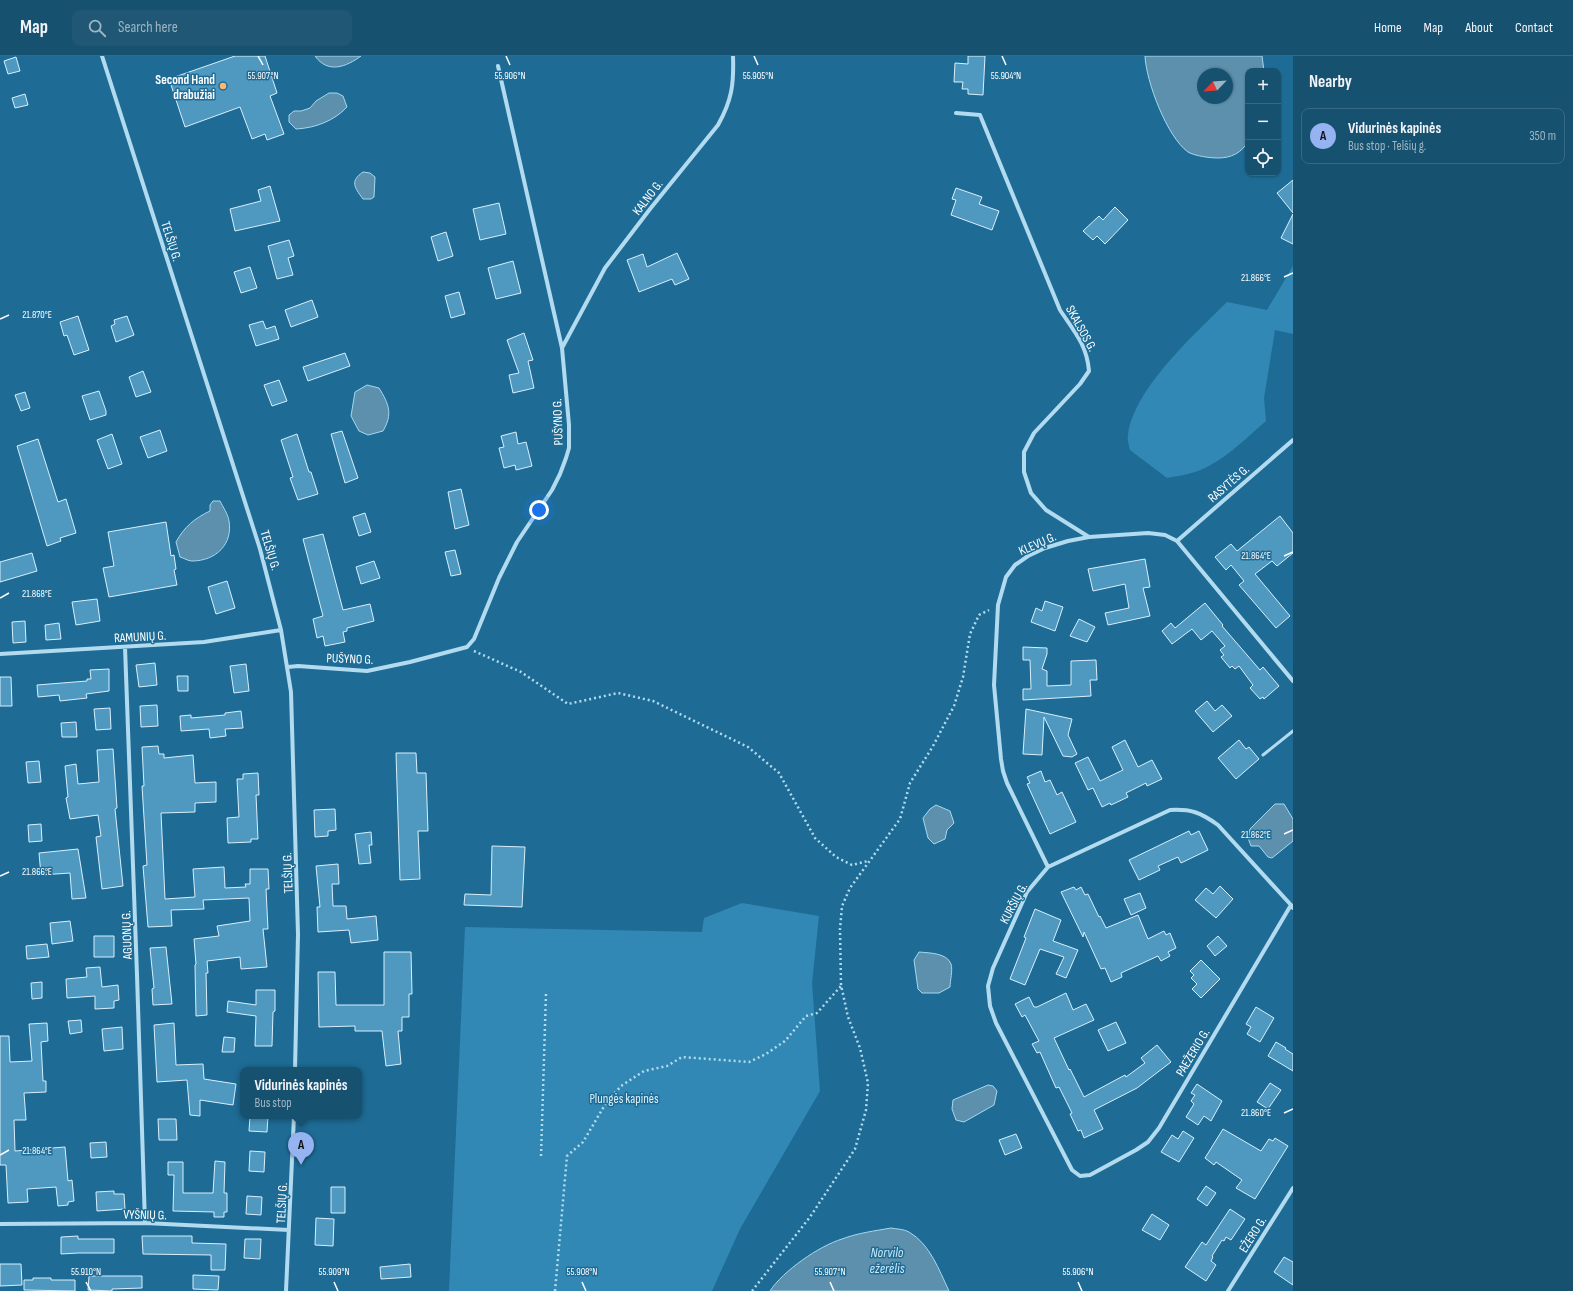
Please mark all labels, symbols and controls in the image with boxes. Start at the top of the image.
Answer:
search box [72,10,352,46]
text: Map [20,16,48,39]
icon: search [86,17,108,39]
text: Search here [118,18,178,37]
text: Home [1374,19,1402,36]
text: Map [1424,19,1443,36]
text: About [1465,19,1493,36]
text: Contact [1515,19,1553,36]
north arrow [1197,68,1233,104]
map controls [1245,68,1281,176]
button: + [1245,68,1281,104]
text: 55.907°N [248,70,278,82]
text: 55.906°N [494,70,526,82]
text: 55.905°N [743,70,773,82]
text: 55.904°N [991,70,1021,82]
place label: Second Hand drabužiai [155,72,215,103]
text: Nearby [1309,72,1352,92]
marker: Second Hand drabužiai [218,81,228,91]
button: − [1245,104,1281,140]
text: Vidurinės kapinės [1348,119,1441,138]
text: A [1320,128,1326,144]
text: 350 m [1529,128,1556,144]
text: Bus stop · Telšių g. [1348,138,1426,154]
button: locate [1245,140,1281,176]
street label: KALNO G. [629,177,667,218]
street label: TELŠIŲ G. [157,219,186,263]
text: 21.866°E [1241,272,1271,284]
street label: SKALSOS G. [1062,303,1100,354]
text: 21.870°E [22,309,52,321]
street label: PUŠYNO G. [548,398,567,446]
street label: RASYTĖS G. [1204,461,1253,506]
your location [529,500,549,520]
street label: TELŠIŲ G. [256,528,285,572]
street label: KLEVŲ G. [1016,529,1059,559]
text: 21.864°E [1241,550,1271,562]
text: 21.868°E [22,588,52,600]
street label: RAMUNIŲ G. [113,628,167,646]
street label: PUŠYNO G. [326,649,374,668]
text: 21.862°E [1241,829,1271,841]
street label: TELŠIŲ G. [278,852,297,894]
text: 21.866°E [22,866,52,878]
street label: KURŠIŲ G. [996,880,1031,927]
street label: AGUONŲ G. [118,910,136,961]
street label: PAEŽERIO G. [1172,1026,1213,1079]
popup [240,1067,362,1119]
text: Vidurinės kapinės [254,1076,348,1095]
park label: Plungės kapinės [589,1091,659,1107]
text: Bus stop [254,1095,292,1111]
text: 21.860°E [1241,1107,1271,1119]
pin: A [288,1132,314,1165]
text: 21.864°E [22,1145,52,1157]
street label: TELŠIŲ G. [272,1182,291,1224]
street label: VYŠNIŲ G. [123,1206,167,1223]
street label: EŽERO G. [1236,1214,1270,1256]
water label: Norvilo ežerėlis [869,1244,905,1277]
text: 55.910°N [71,1266,101,1278]
text: 55.909°N [318,1266,350,1278]
text: 55.908°N [567,1266,597,1278]
text: 55.907°N [815,1266,845,1278]
text: 55.906°N [1062,1266,1094,1278]

